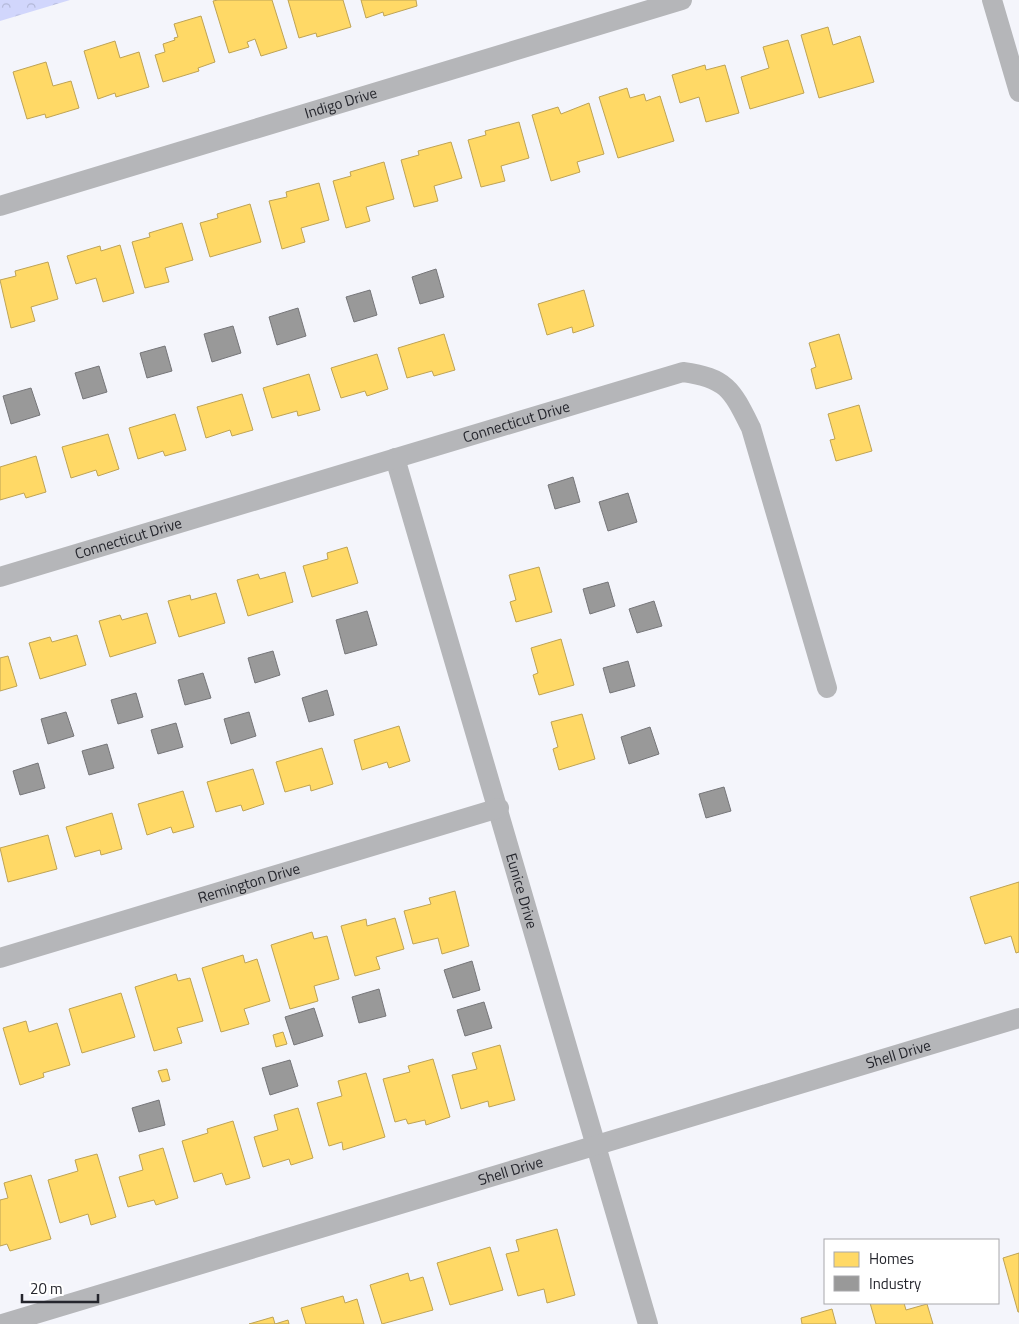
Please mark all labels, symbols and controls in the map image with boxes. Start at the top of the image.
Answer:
street label: Indigo Drive [302,81,380,124]
street label: Connecticut Drive [460,395,572,448]
street label: Connecticut Drive [72,511,185,565]
street label: Eunice Drive [500,850,544,931]
street label: Remington Drive [195,856,303,909]
street label: Shell Drive [863,1033,934,1074]
street label: Shell Drive [475,1150,546,1191]
legend [824,1239,999,1304]
text: Homes [869,1247,914,1270]
scale bar [22,1272,99,1304]
text: Industry [869,1272,921,1295]
text: 20 m [30,1277,63,1300]

